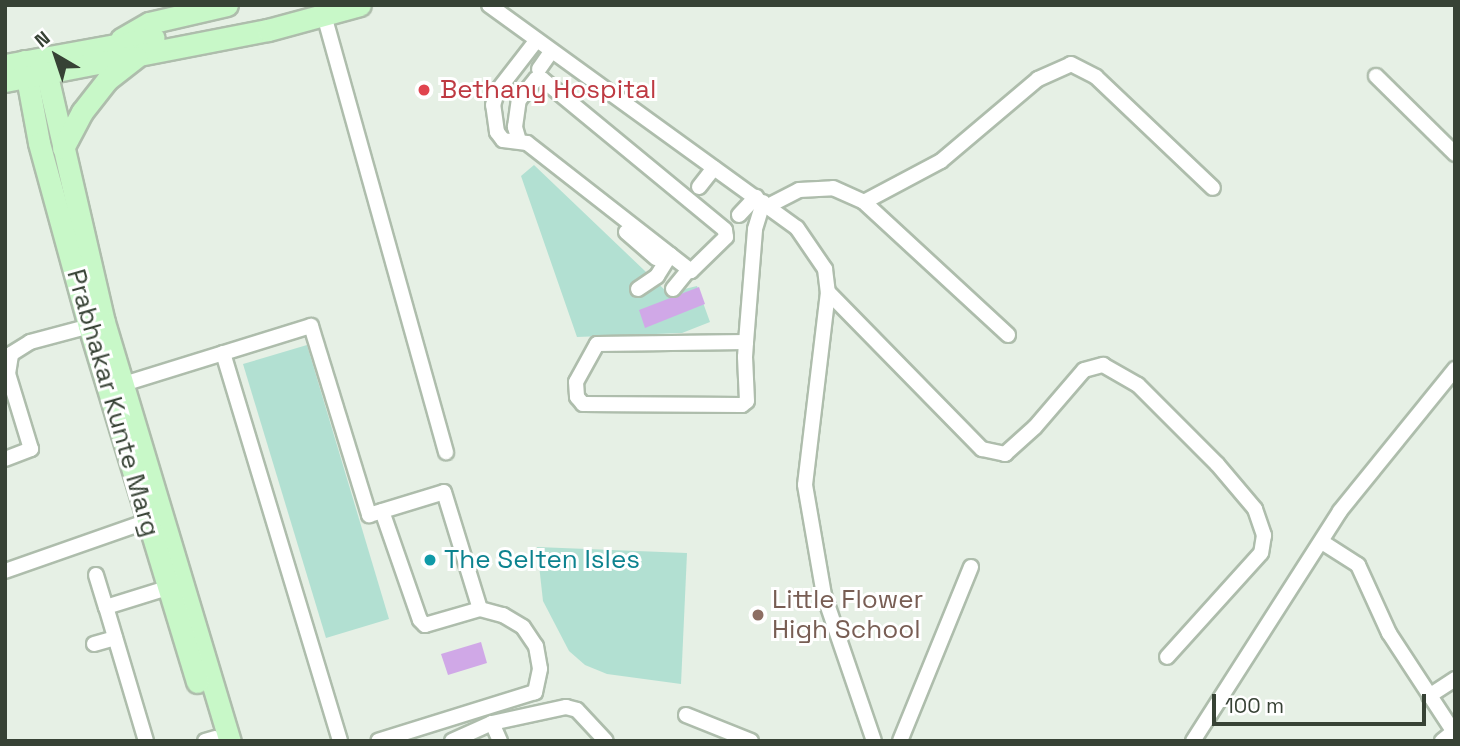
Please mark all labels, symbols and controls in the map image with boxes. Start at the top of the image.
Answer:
north arrow [21,21,91,91]
text: N [30,26,55,53]
place label: Bethany Hospital [440,74,656,106]
marker: Bethany Hospital [414,80,434,100]
street label: Prabhakar Kunte Marg [60,266,166,540]
place label: The Selten Isles [444,544,640,576]
marker: The Selten Isles [422,552,438,568]
place label: Little Flower High School [772,584,923,646]
marker: Little Flower High School [750,607,766,623]
scale bar [1215,680,1428,724]
text: 100 m [1225,692,1284,719]

